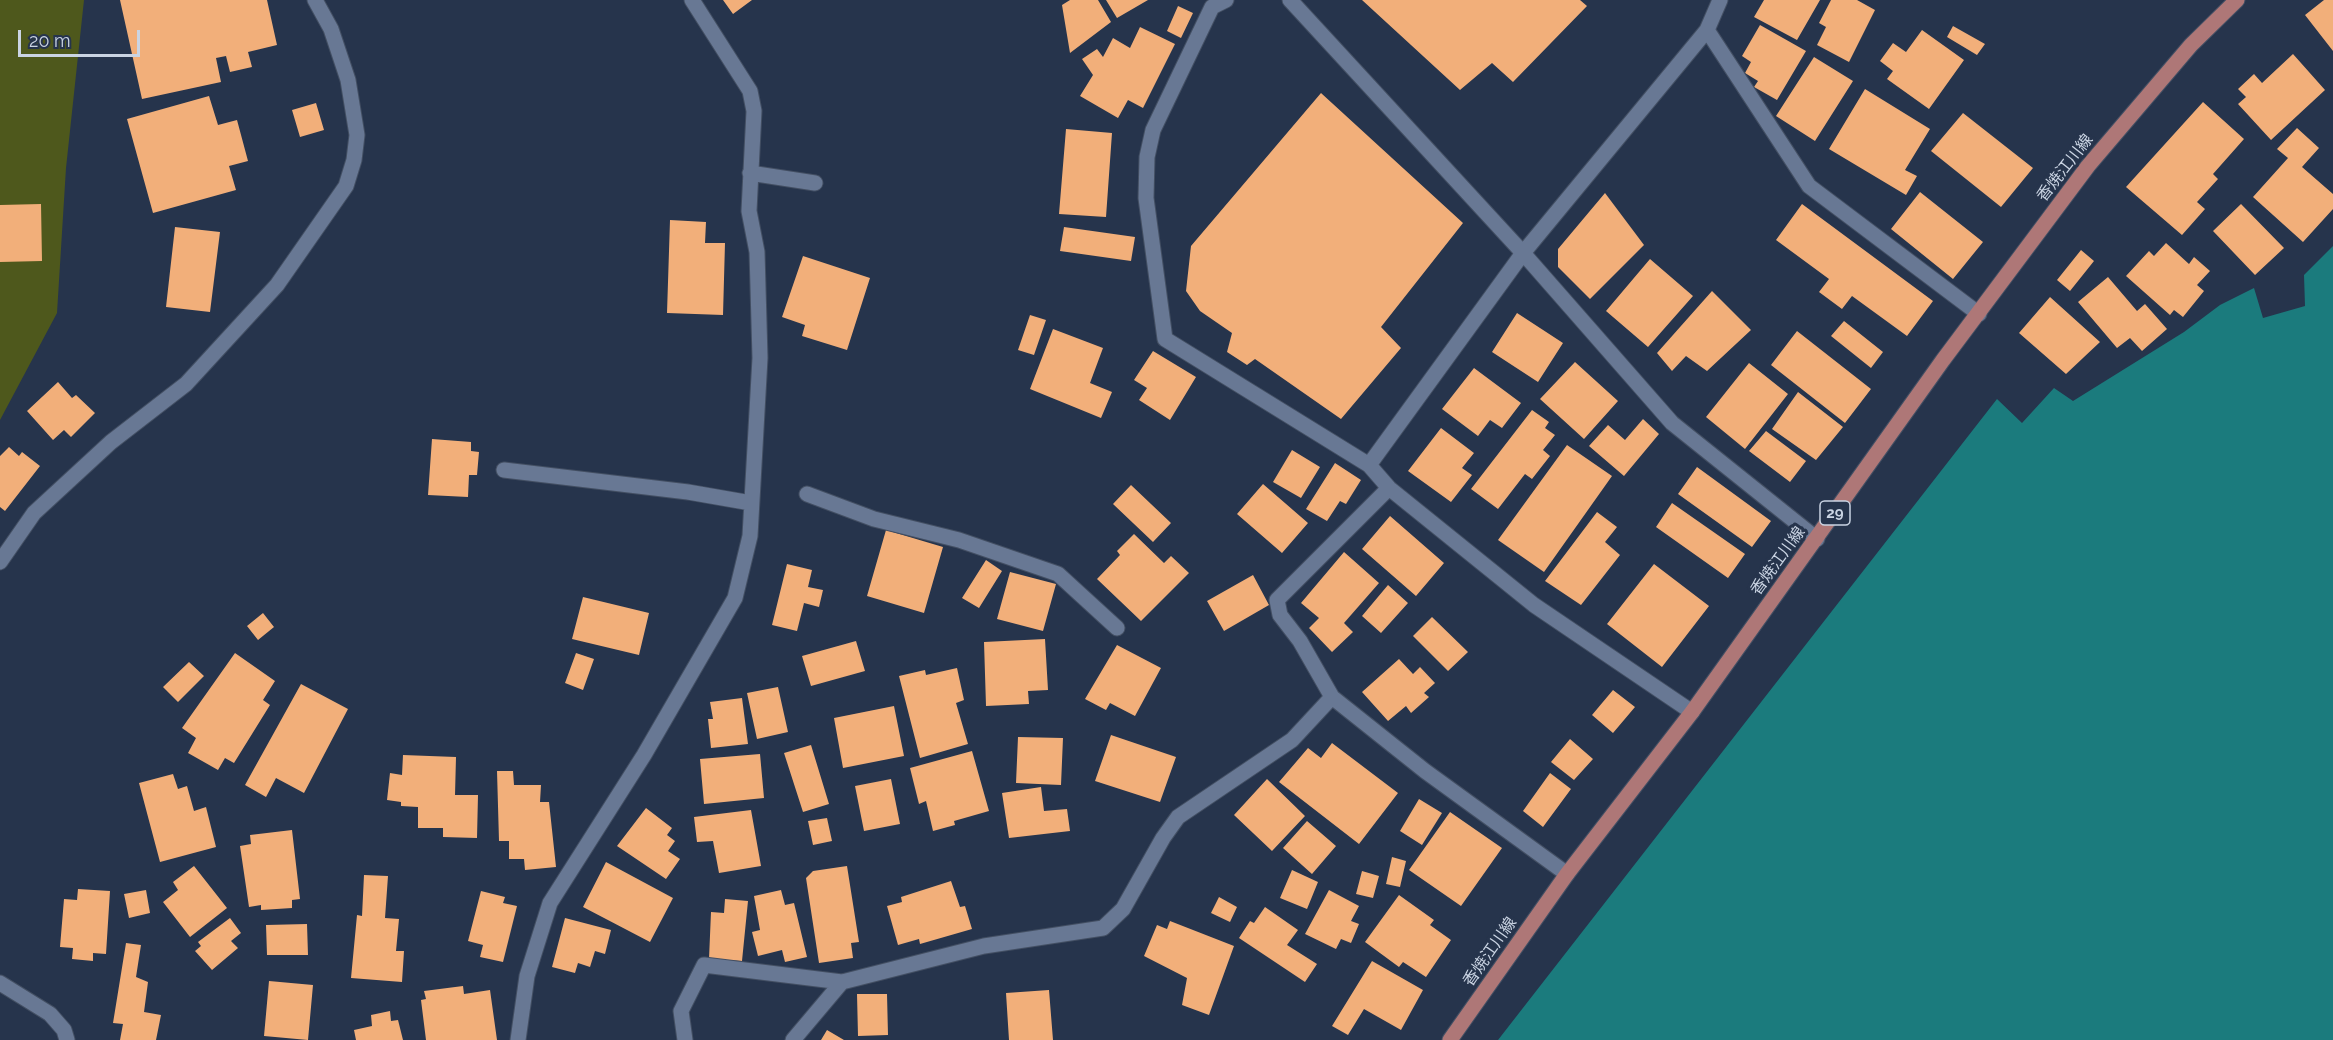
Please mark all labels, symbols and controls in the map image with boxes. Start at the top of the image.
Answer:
scale bar [21,18,142,56]
text: 20 m [29,30,71,51]
street label: 香焼江川線 [2033,131,2097,205]
road number: 29 [1820,501,1850,525]
street label: 香焼江川線 [1747,523,1809,599]
street label: 香焼江川線 [1459,914,1521,990]

